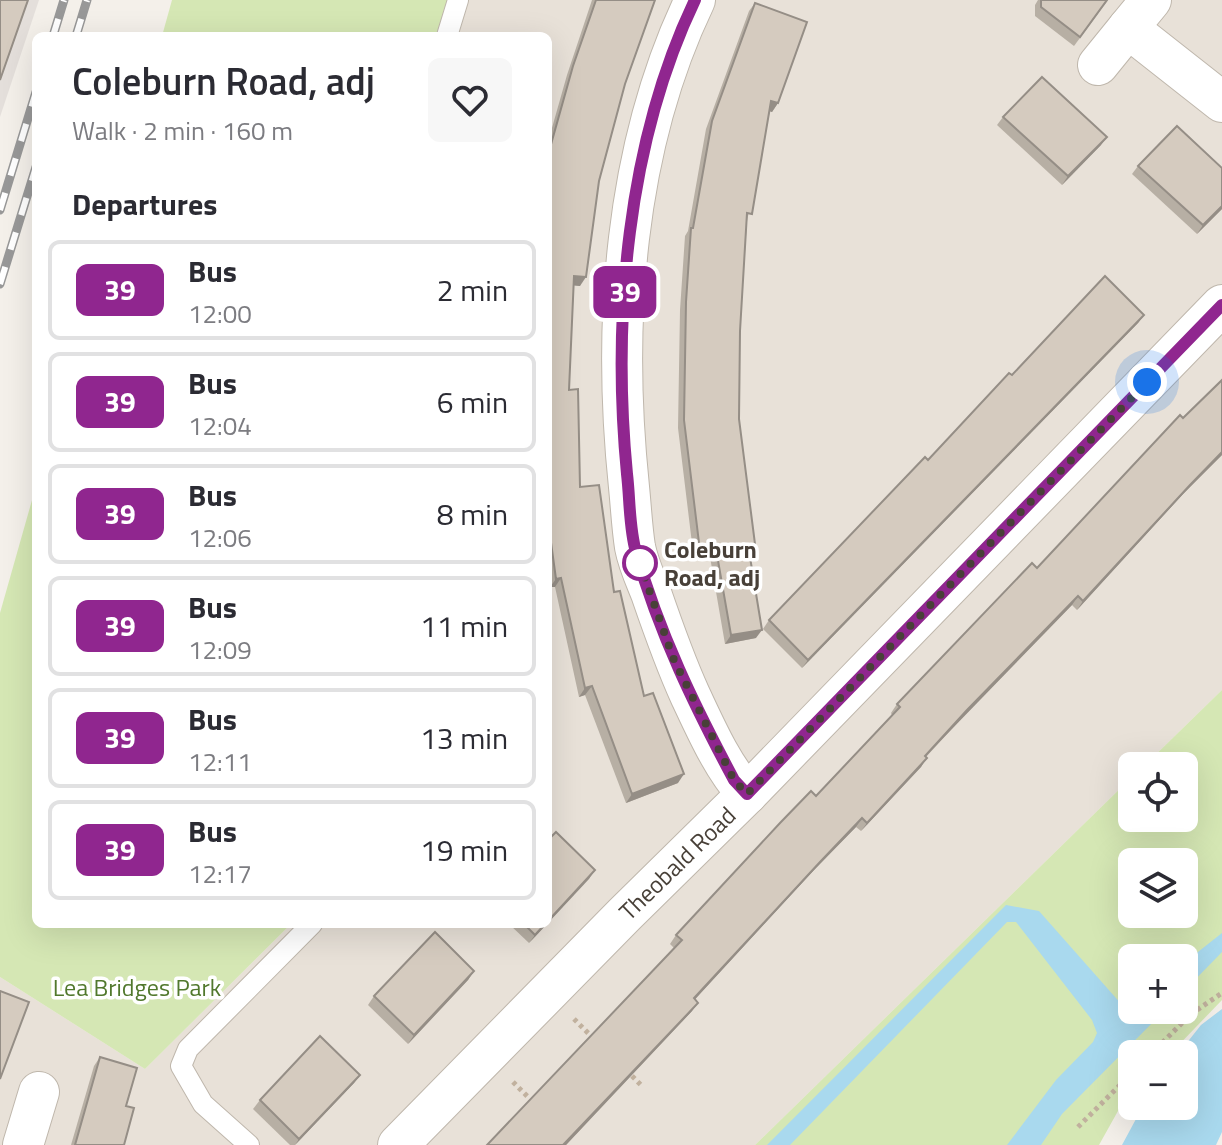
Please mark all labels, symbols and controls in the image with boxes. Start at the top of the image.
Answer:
text: Coleburn Road, adj [72,52,375,110]
button: heart [428,58,512,142]
text: Walk · 2 min · 160 m [72,111,293,150]
text: Departures [72,181,217,227]
text: Bus [188,248,237,294]
line badge: 39 [589,266,661,318]
text: 2 min [437,267,508,313]
text: 39 [104,268,136,311]
text: 39 [609,270,641,313]
text: 12:00 [188,294,252,333]
text: Bus [188,360,237,406]
your location [1127,362,1167,402]
text: 6 min [437,379,508,425]
text: 39 [104,380,136,423]
text: 12:04 [188,406,252,445]
text: Bus [188,472,237,518]
text: 8 min [437,491,508,537]
text: 39 [104,492,136,535]
text: 12:06 [188,518,252,557]
place label: Coleburn Road, adj [664,531,760,595]
marker: Coleburn Road, adj [623,546,657,580]
text: Bus [188,584,237,630]
text: 11 min [420,603,508,649]
text: 39 [104,604,136,647]
text: 12:09 [188,630,252,669]
text: Bus [188,696,237,742]
text: 13 min [420,715,508,761]
text: 39 [104,716,136,759]
text: 12:11 [188,742,252,781]
map controls [1118,752,1198,1120]
button: locate [1118,752,1198,832]
street label: Theobald Road [610,798,744,928]
text: Bus [188,808,237,854]
text: 19 min [420,827,508,873]
text: 39 [104,828,136,871]
button: layers [1118,848,1198,928]
text: 12:17 [188,854,252,893]
button: + [1118,944,1198,1024]
park label: Lea Bridges Park [53,969,222,1005]
button: − [1118,1040,1198,1120]

